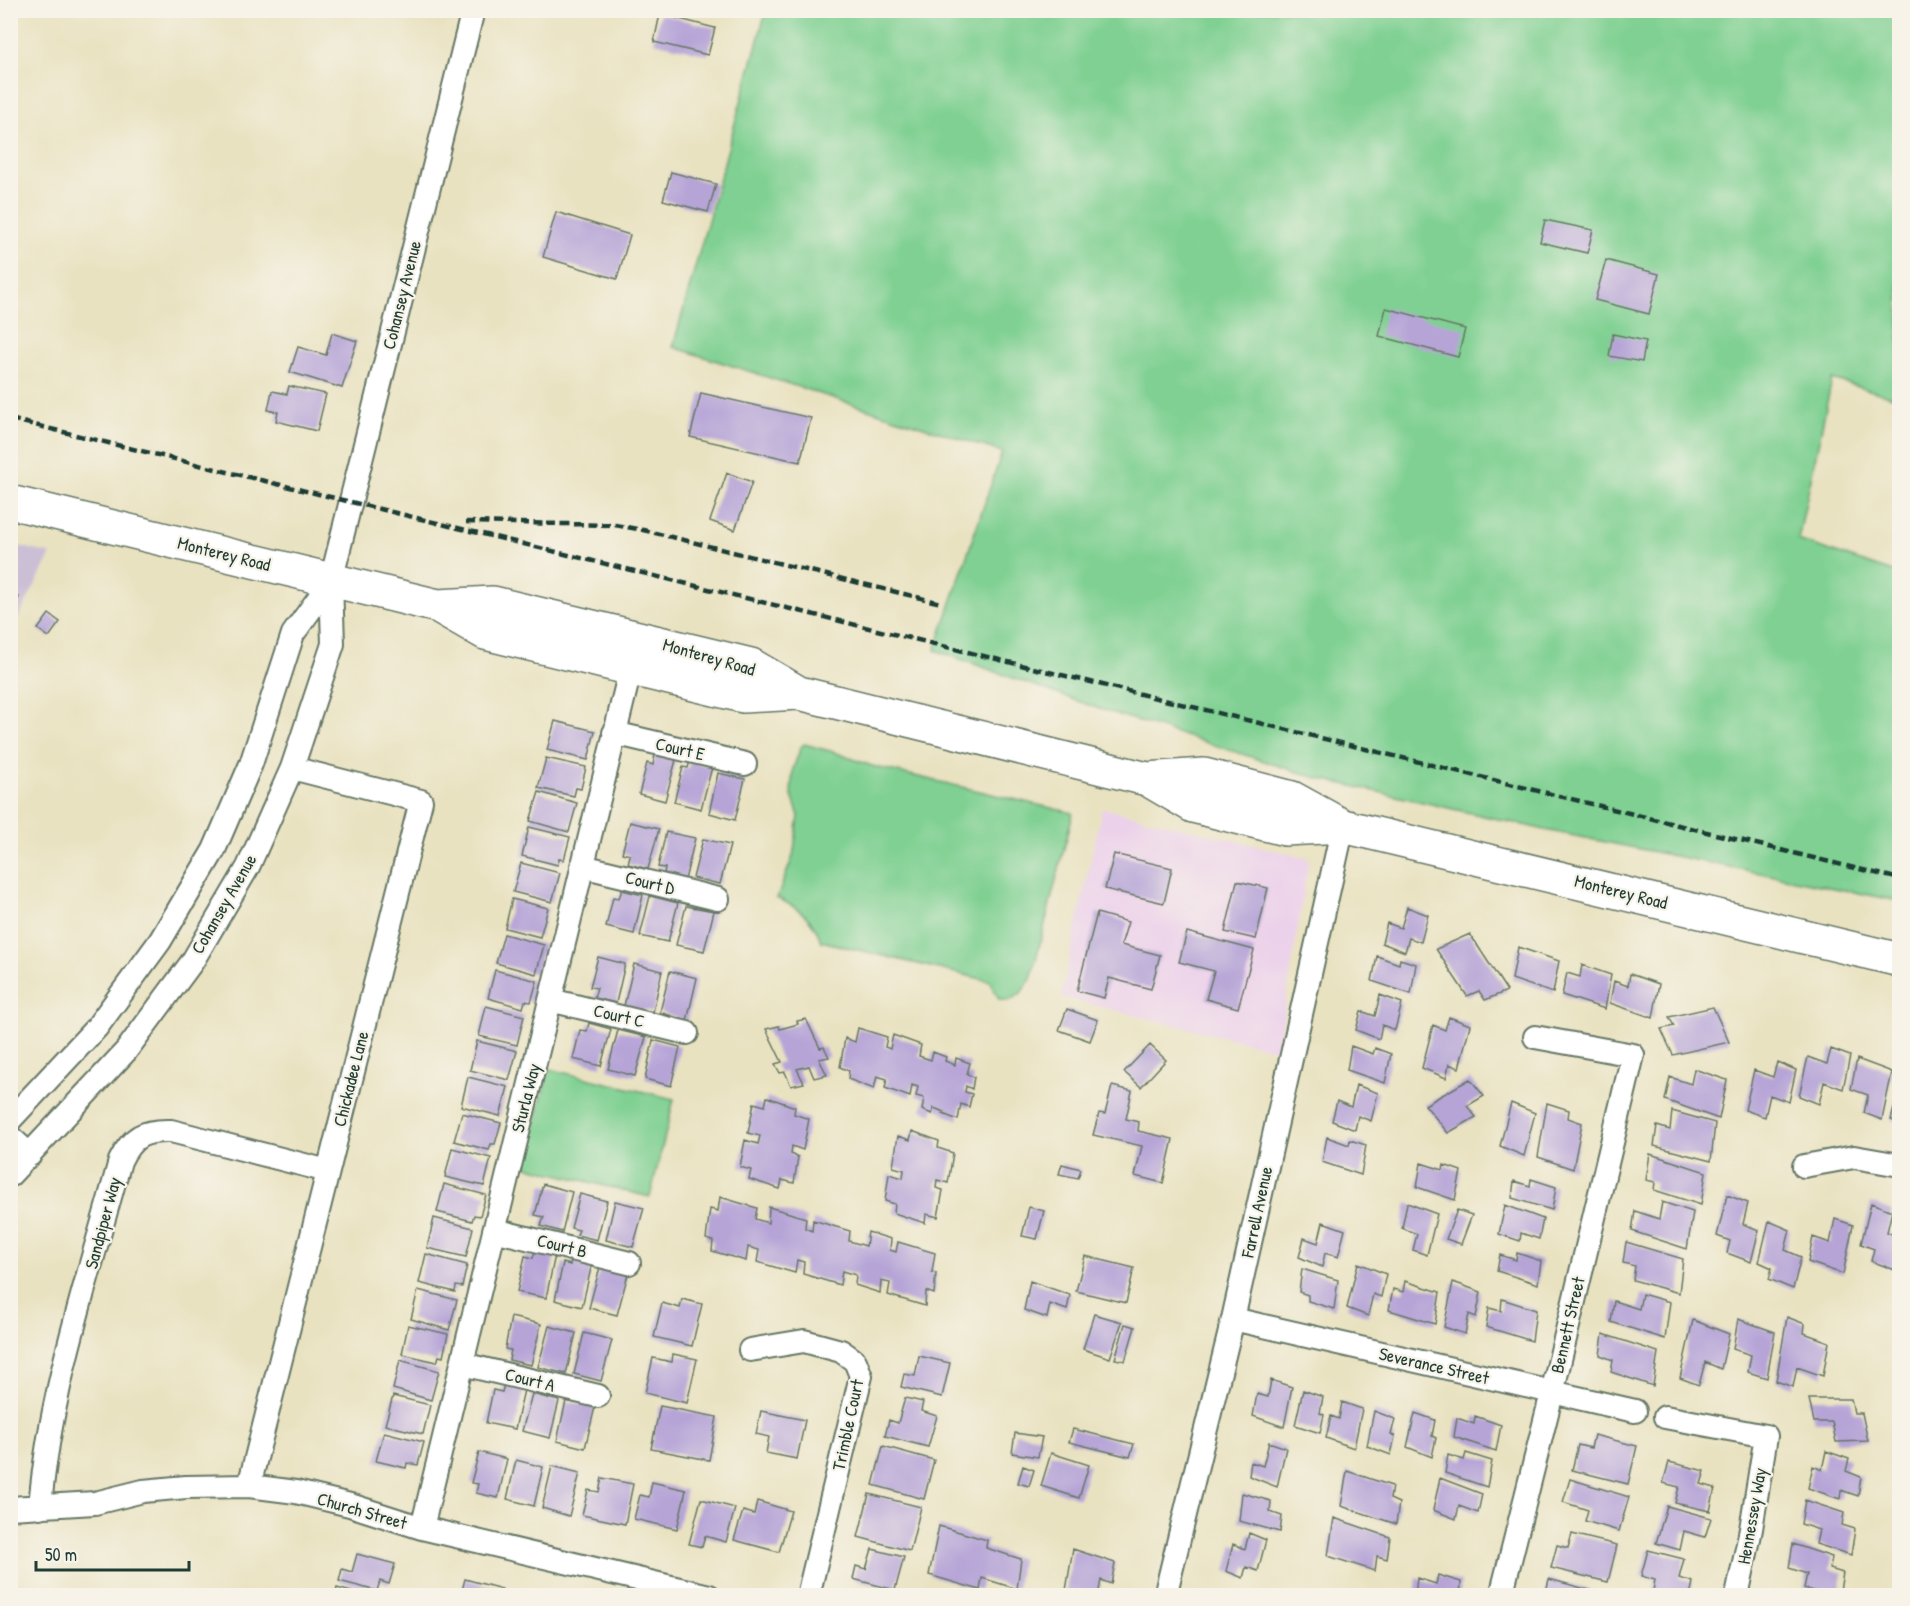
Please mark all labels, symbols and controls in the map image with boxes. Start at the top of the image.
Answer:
street label: Cohansey Avenue [376,238,427,352]
street label: Monterey Road [175,530,273,577]
street label: Monterey Road [660,631,758,682]
street label: Court E [653,731,707,766]
street label: Cohansey Avenue [185,849,262,958]
street label: Court D [623,864,678,901]
street label: Monterey Road [1572,868,1670,915]
street label: Court C [591,998,647,1034]
street label: Chickadee Lane [327,1029,374,1129]
street label: Sturla Way [505,1060,546,1135]
street label: Farrell Avenue [1234,1164,1278,1261]
street label: Sandpiper Way [78,1174,127,1271]
street label: Court B [534,1227,590,1264]
street label: Bennett Street [1544,1273,1591,1376]
street label: Severance Street [1377,1341,1492,1390]
street label: Court A [503,1361,558,1398]
street label: Trimble Court [826,1376,870,1473]
street label: Hennessey Way [1731,1465,1772,1566]
street label: Church Street [314,1486,411,1535]
scale bar [36,1534,189,1572]
text: 50 m [45,1542,77,1567]

